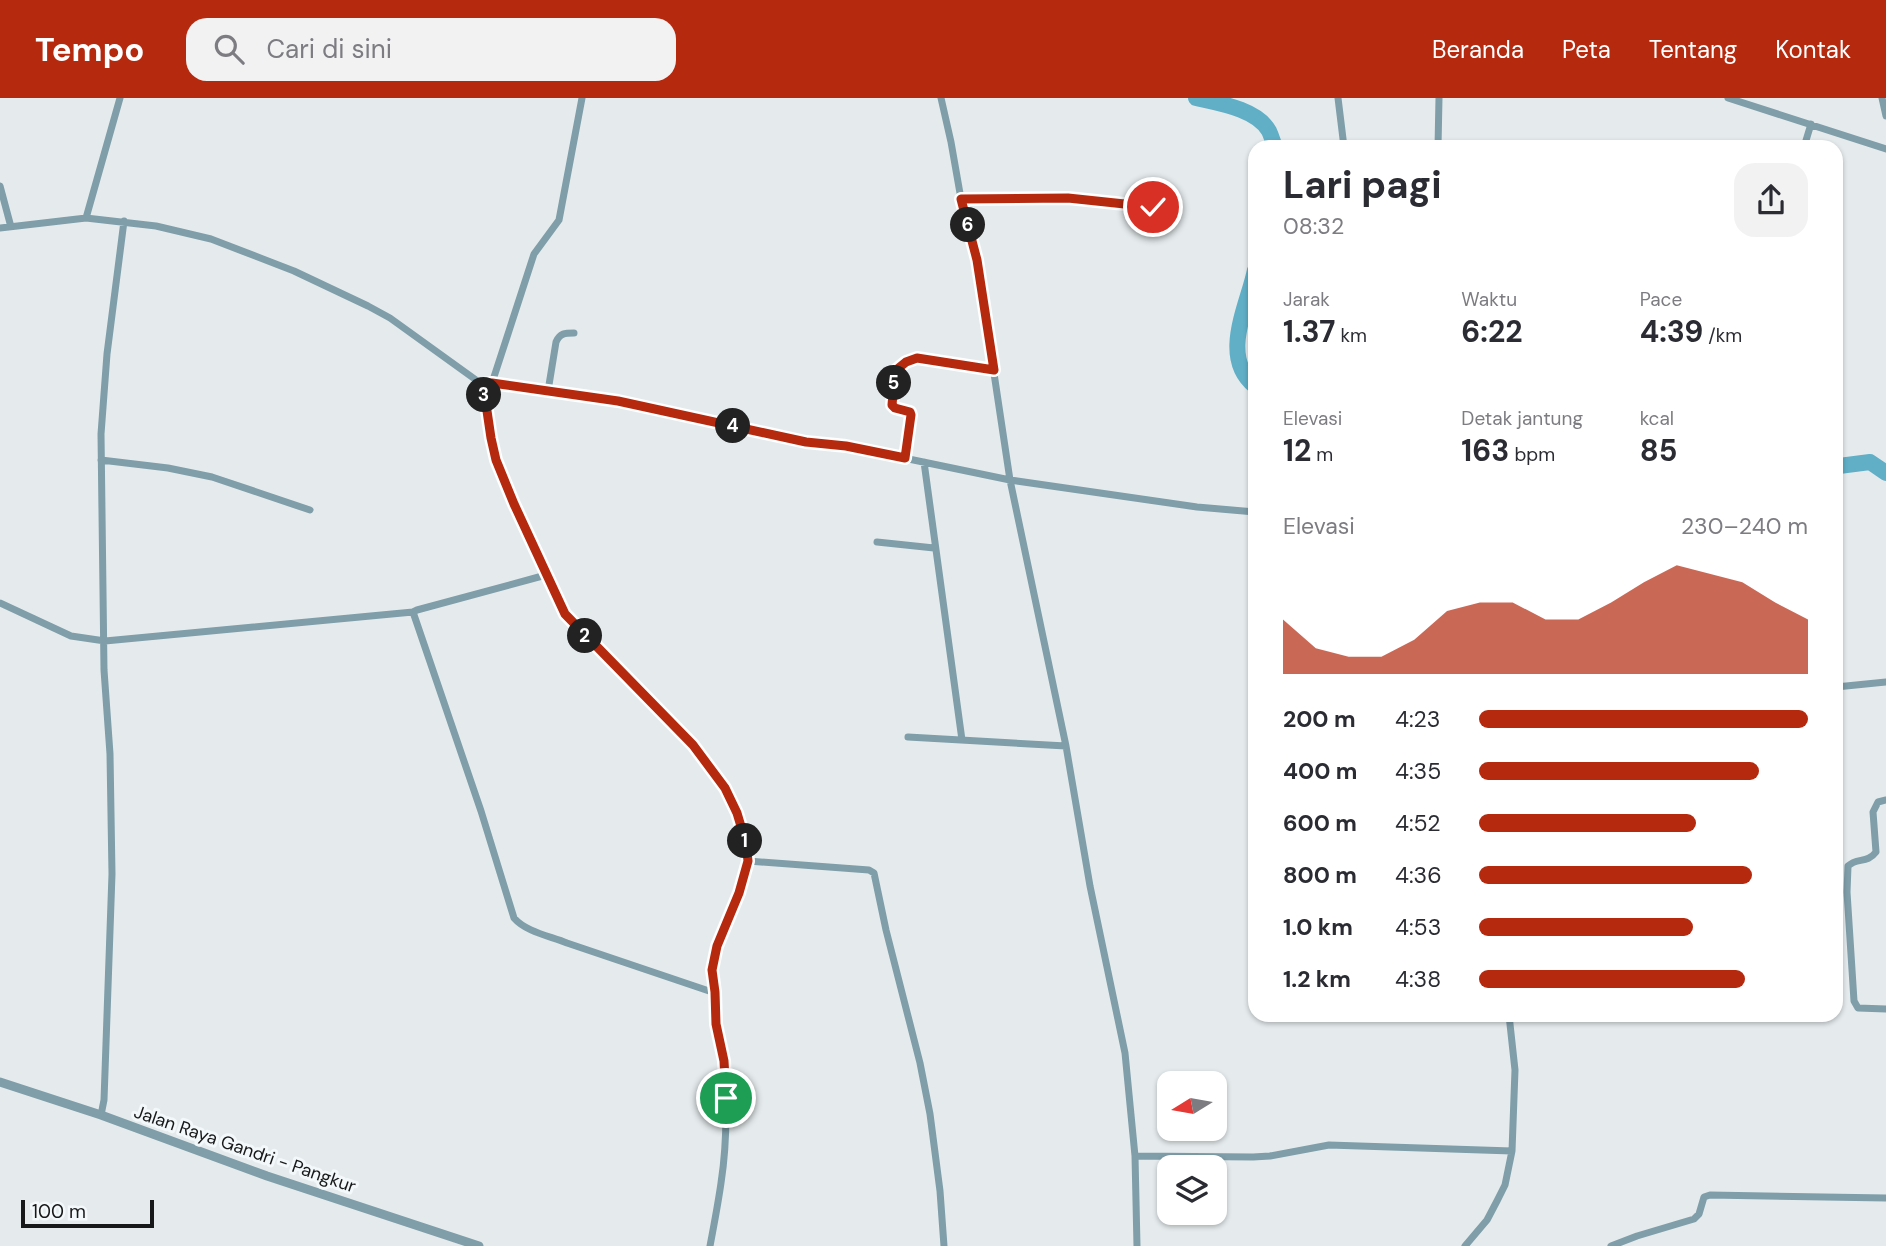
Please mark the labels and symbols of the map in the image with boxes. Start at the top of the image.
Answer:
pin [1123,177,1183,237]
pin: 6 [950,208,986,242]
pin: 5 [876,366,912,400]
pin: 3 [466,378,502,412]
pin: 4 [716,408,750,444]
pin: 2 [568,618,602,654]
pin: 1 [728,824,762,858]
pin [696,1068,756,1128]
north arrow [1157,1071,1227,1141]
street label: Jalan Raya Gandri - Pangkur [131,1100,360,1198]
scale bar [21,1197,154,1229]

